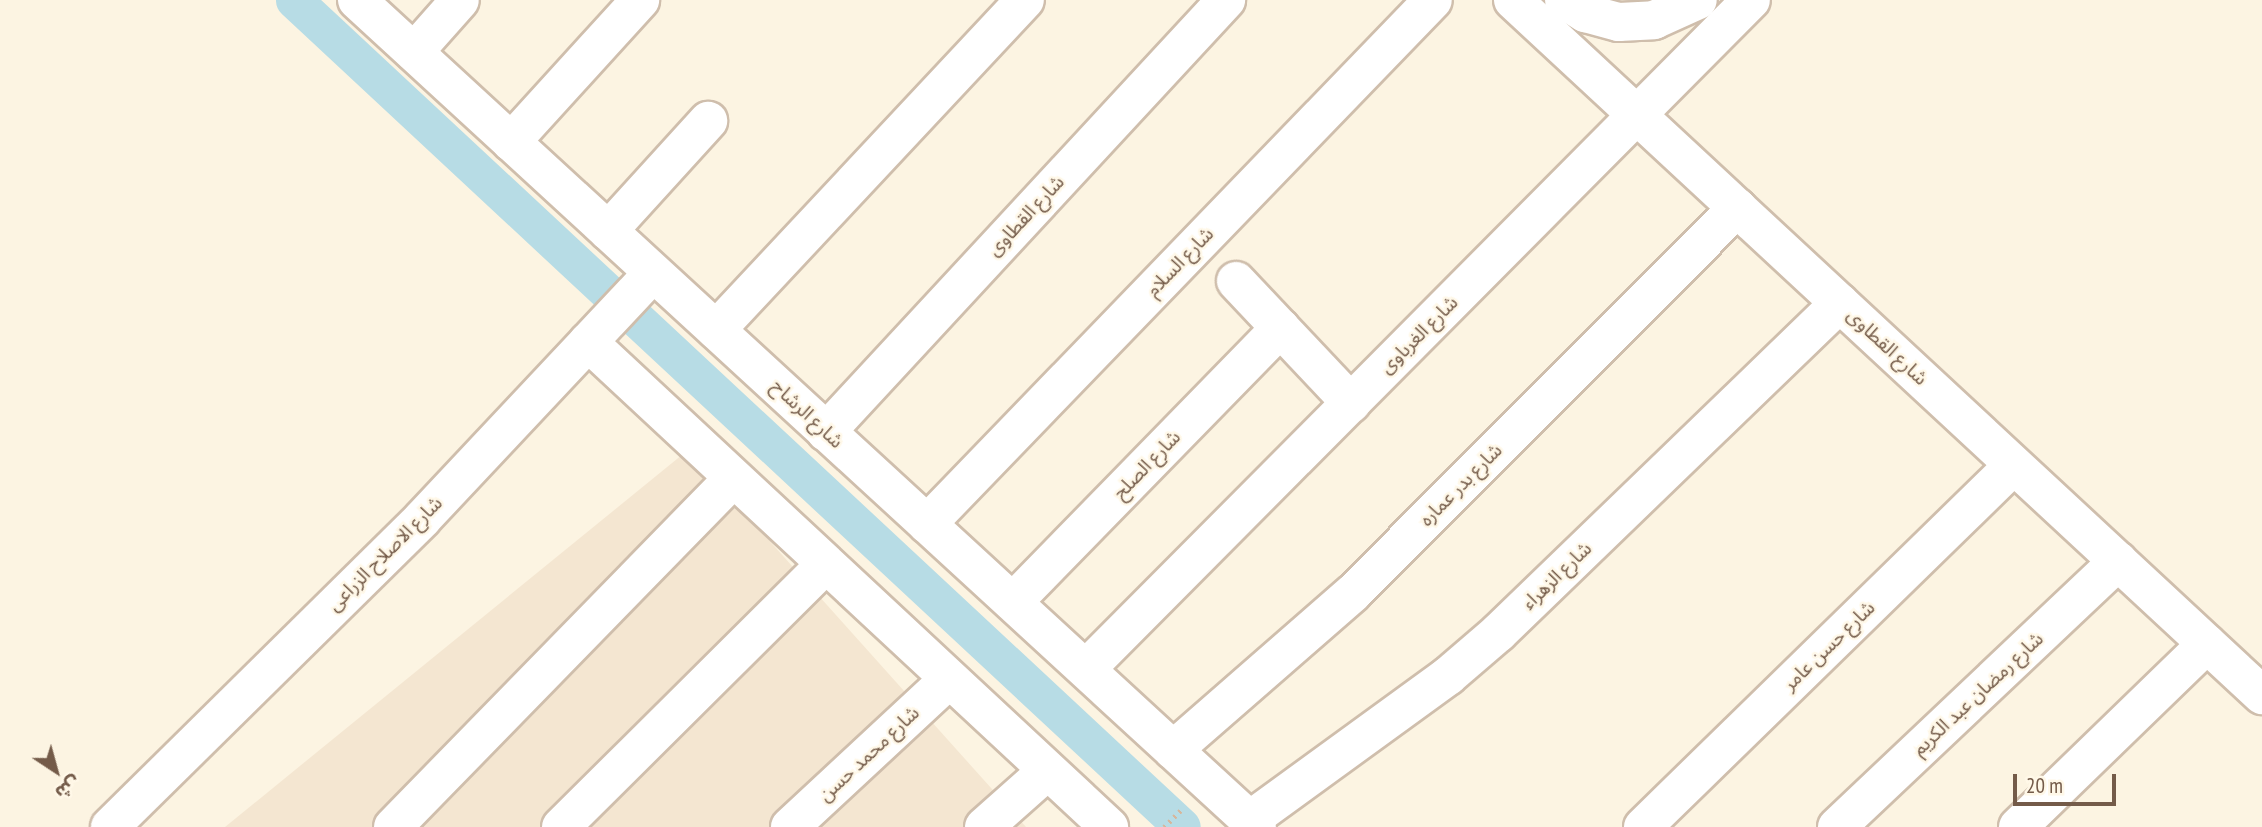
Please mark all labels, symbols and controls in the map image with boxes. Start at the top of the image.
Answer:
street label: شارع القطاوى [983,171,1069,261]
street label: شارع السلام [1141,223,1219,301]
street label: شارع الغرباوى [1375,291,1463,379]
street label: شارع القطاوى [1842,304,1932,390]
street label: شارع الرشاح [766,375,848,453]
street label: شارع الصلح [1109,426,1185,504]
street label: شارع بدر عماره [1415,439,1507,531]
street label: شارع الاصلاح الزراعى [323,492,447,616]
street label: شارع الزهراء [1518,537,1596,615]
street label: شارع حسن عامر [1778,597,1880,695]
street label: شارع رمضان عبد الكريم [1908,628,2048,760]
street label: شارع محمد حسن [814,702,924,806]
north arrow [21,736,91,806]
scale bar [2017,760,2120,804]
text: ش [51,771,86,805]
text: 20 m [2026,772,2063,799]

